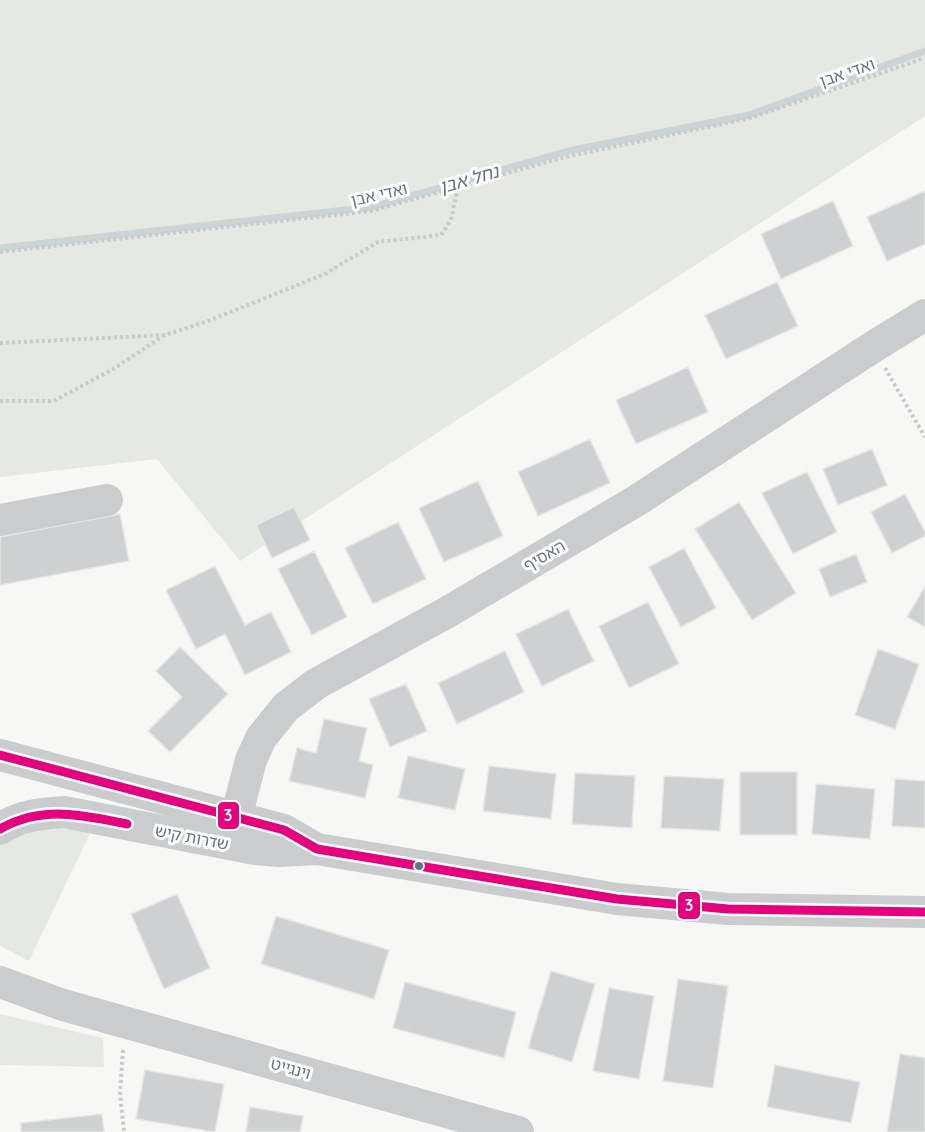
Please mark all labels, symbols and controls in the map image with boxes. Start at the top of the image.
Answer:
street label: ואדי אבן [817,53,877,91]
water label: נחל אבן [437,159,502,198]
street label: ואדי אבן [349,178,409,210]
street label: האסיף [519,535,569,575]
line badge: 3 [217,801,240,830]
text: 3 [224,805,232,825]
street label: שדרות קיש [153,820,231,854]
unlabelled marker [413,860,425,872]
line badge: 3 [677,891,701,920]
text: 3 [685,895,693,915]
street label: וינגייט [269,1053,313,1083]

